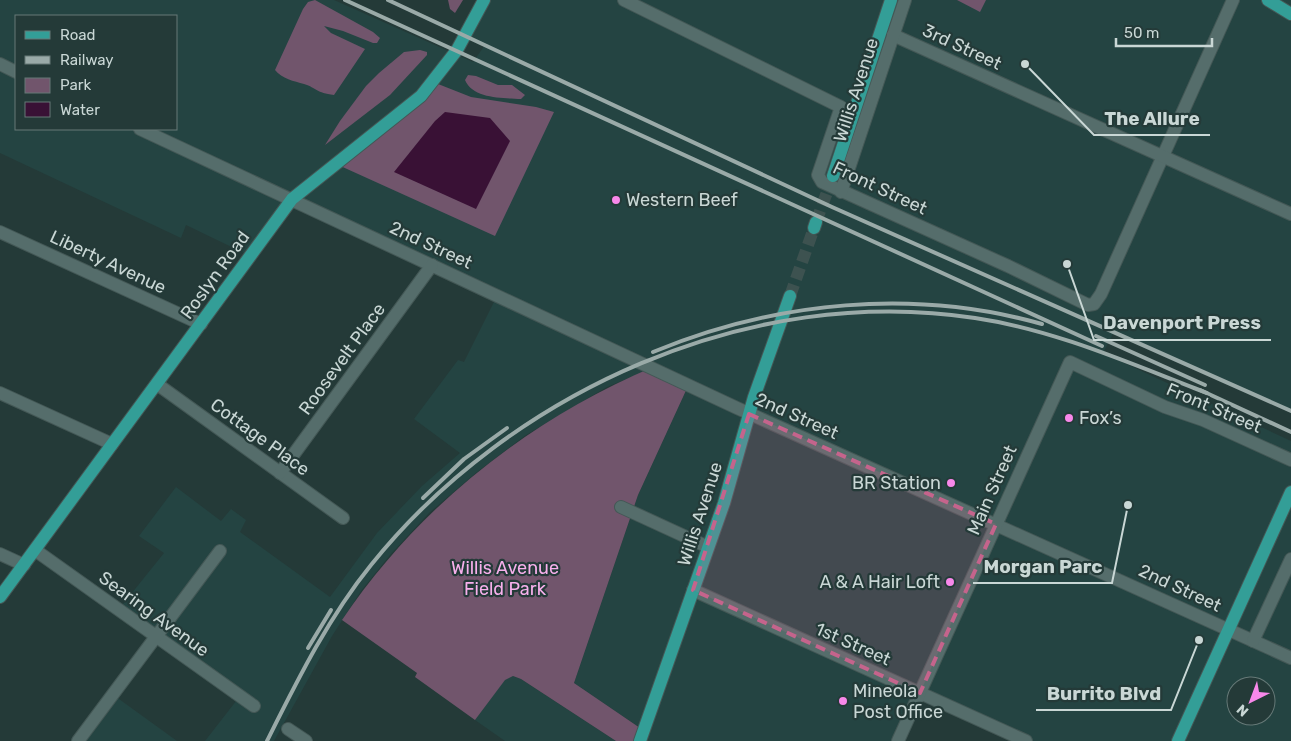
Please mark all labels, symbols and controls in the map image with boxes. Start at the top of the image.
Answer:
legend [15,15,178,130]
scale bar [1116,15,1212,47]
street label: 3rd Street [919,19,1005,75]
text: 50 m [1124,24,1159,42]
text: Road [60,26,96,44]
street label: Willis Avenue [829,35,883,145]
text: Railway [60,51,114,69]
text: Park [60,76,91,94]
text: Water [60,101,100,119]
callout: The Allure [1094,101,1210,135]
text: The Allure [1104,107,1200,130]
street label: Front Street [829,157,931,219]
place label: Western Beef [626,189,738,211]
marker: Western Beef [610,194,622,206]
street label: 2nd Street [386,216,476,274]
street label: Liberty Avenue [46,225,170,299]
street label: Roslyn Road [176,227,254,323]
street label: Roosevelt Place [294,299,390,419]
callout: Davenport Press [1094,306,1271,340]
text: Davenport Press [1103,311,1261,334]
street label: Front Street [1163,378,1265,438]
street label: 2nd Street [752,388,842,444]
street label: Cottage Place [206,394,314,480]
place label: Fox’s [1079,407,1122,429]
marker: Fox’s [1063,412,1075,424]
street label: Main Street [962,442,1022,538]
street label: Willis Avenue [673,459,727,569]
place label: BR Station [852,472,941,494]
marker: BR Station [945,477,957,489]
callout: Morgan Parc [973,549,1112,583]
text: Morgan Parc [984,555,1102,578]
park label: Willis Avenue Field Park [451,557,559,600]
street label: 2nd Street [1135,559,1225,617]
street label: Searing Avenue [95,567,213,661]
place label: A & A Hair Loft [819,571,940,593]
marker: A & A Hair Loft [944,576,956,588]
street label: 1st Street [812,618,894,670]
callout: Burrito Blvd [1036,676,1171,710]
north arrow [1226,676,1276,726]
place label: Mineola Post Office [853,680,943,723]
text: Burrito Blvd [1047,682,1161,705]
marker: Mineola Post Office [837,695,849,707]
text: N [1233,701,1252,720]

